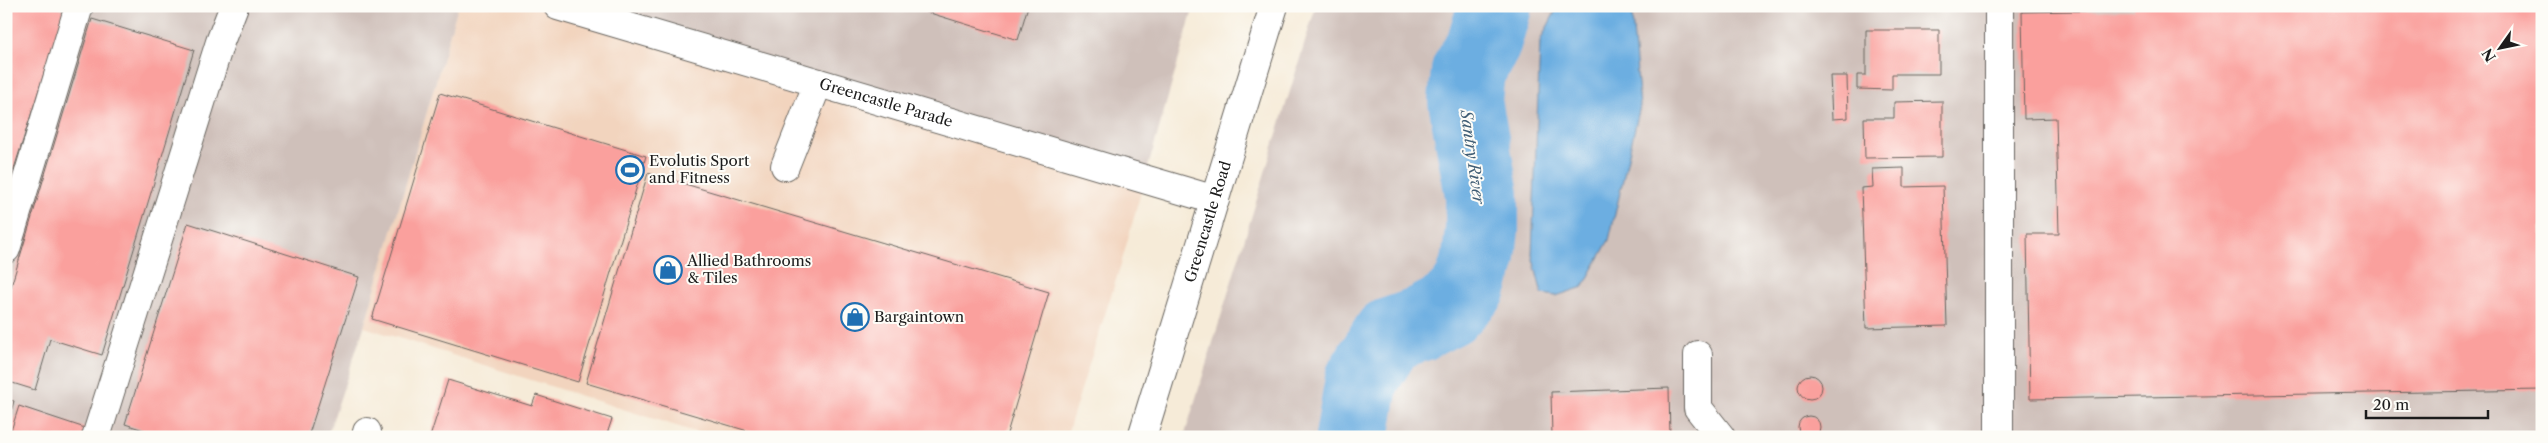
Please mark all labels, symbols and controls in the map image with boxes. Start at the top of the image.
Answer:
north arrow [2476,22,2526,72]
text: N [2478,45,2500,65]
street label: Greencastle Parade [817,74,955,131]
water label: Santry River [1456,108,1490,207]
place label: Evolutis Sport and Fitness [649,151,750,187]
sports icon: Evolutis Sport and Fitness [615,155,645,185]
street label: Greencastle Road [1180,159,1235,285]
place label: Allied Bathrooms & Tiles [686,251,811,287]
shop icon: Allied Bathrooms & Tiles [653,255,683,285]
shop icon: Bargaintown [840,302,870,332]
place label: Bargaintown [874,307,965,326]
scale bar [2366,388,2488,420]
text: 20 m [2373,395,2409,414]

